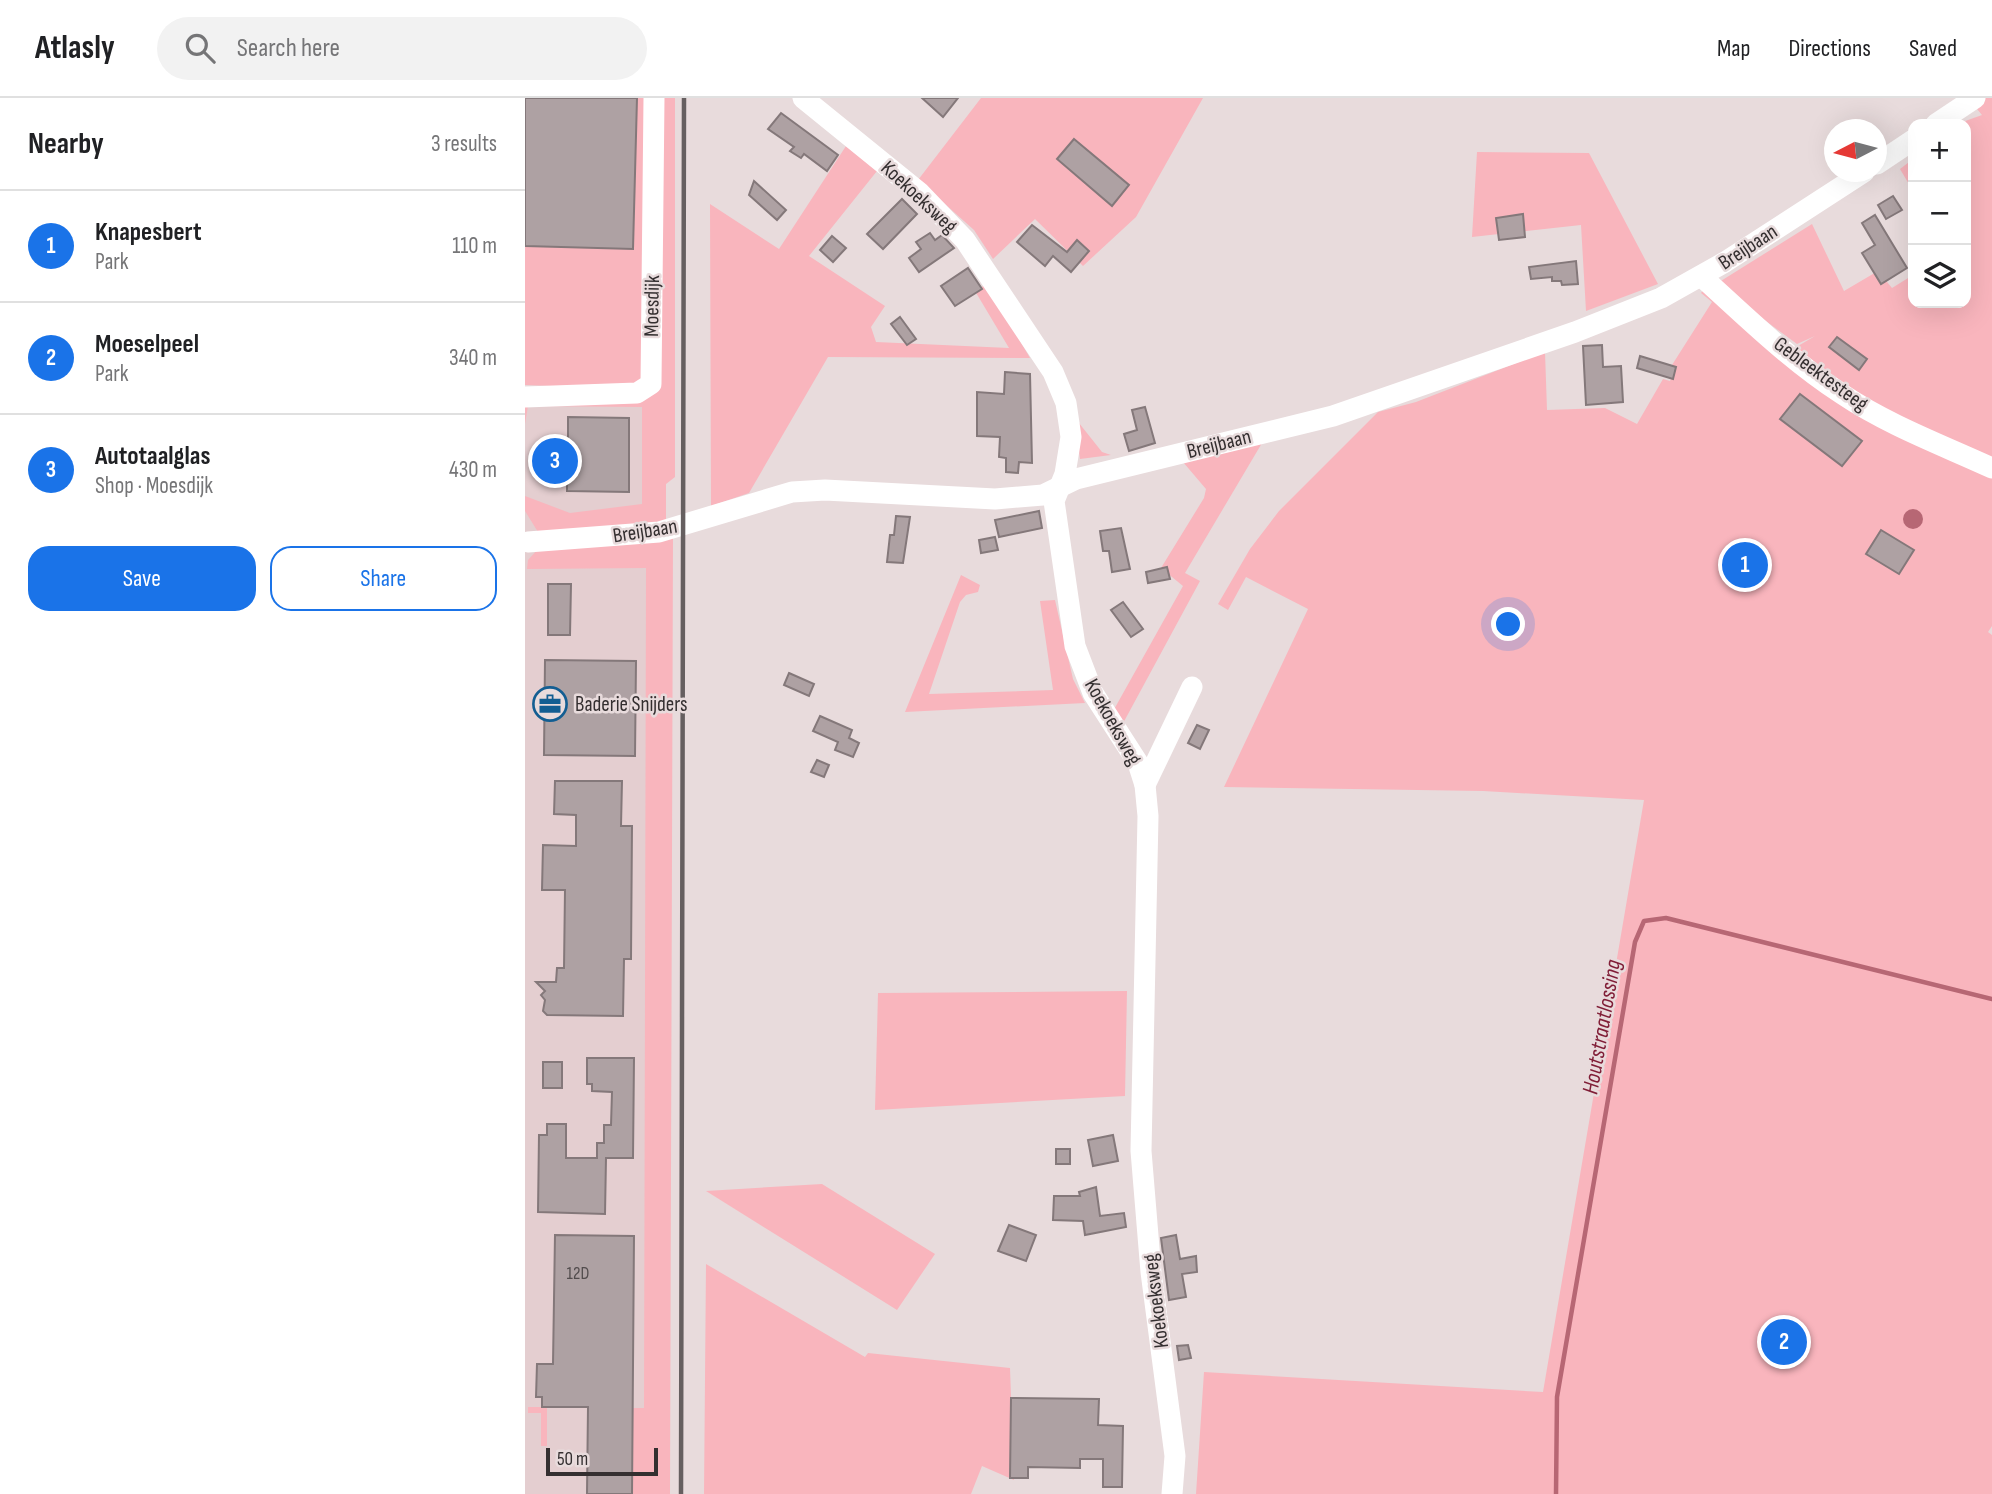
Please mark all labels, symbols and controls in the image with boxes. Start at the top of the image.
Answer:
search box [157,17,647,80]
text: Atlasly [35,28,115,68]
icon: search [181,29,219,67]
text: Search here [237,33,340,64]
text: Map [1717,34,1750,63]
text: Directions [1788,34,1871,63]
text: Saved [1909,34,1957,63]
north arrow [1824,119,1887,182]
map controls [1908,119,1971,308]
button: + [1908,119,1971,182]
text: Nearby [28,126,104,162]
text: 3 results [431,130,497,158]
street label: Koekoeksweg [876,155,962,239]
button: − [1908,182,1971,245]
text: Knapesbert [95,217,202,248]
street label: Breijbaan [1714,219,1782,275]
text: 1 [46,232,56,260]
text: 110 m [452,232,497,260]
button: layers [1908,245,1971,308]
text: Park [95,248,129,276]
street label: Moesdijk [639,275,665,337]
text: Moeselpeel [95,329,199,360]
street label: Gebleektesteeg [1769,331,1873,417]
text: 2 [46,344,56,372]
text: 340 m [449,344,497,372]
text: Park [95,360,129,388]
street label: Breijbaan [1184,424,1254,464]
pin: 3 [532,435,578,487]
text: Autotaalglas [95,441,210,472]
text: 3 [46,456,56,484]
text: 430 m [449,456,497,484]
text: Shop · Moesdijk [95,472,213,500]
street label: Breijbaan [611,514,679,548]
pin: 1 [1722,539,1768,591]
button: Save [28,546,256,611]
button: Share [270,546,497,611]
your location [1491,607,1525,641]
street label: Koekoeksweg [1079,674,1147,770]
office icon: Baderie Snijders [531,685,569,723]
place label: Baderie Snijders [575,692,688,717]
water label: Houtstraatlossing [1576,957,1628,1097]
street label: Koekoeksweg [1138,1252,1174,1350]
house number: 12D [567,1263,589,1284]
pin: 2 [1761,1316,1807,1368]
scale bar [546,1445,658,1477]
text: 50 m [557,1448,588,1471]

